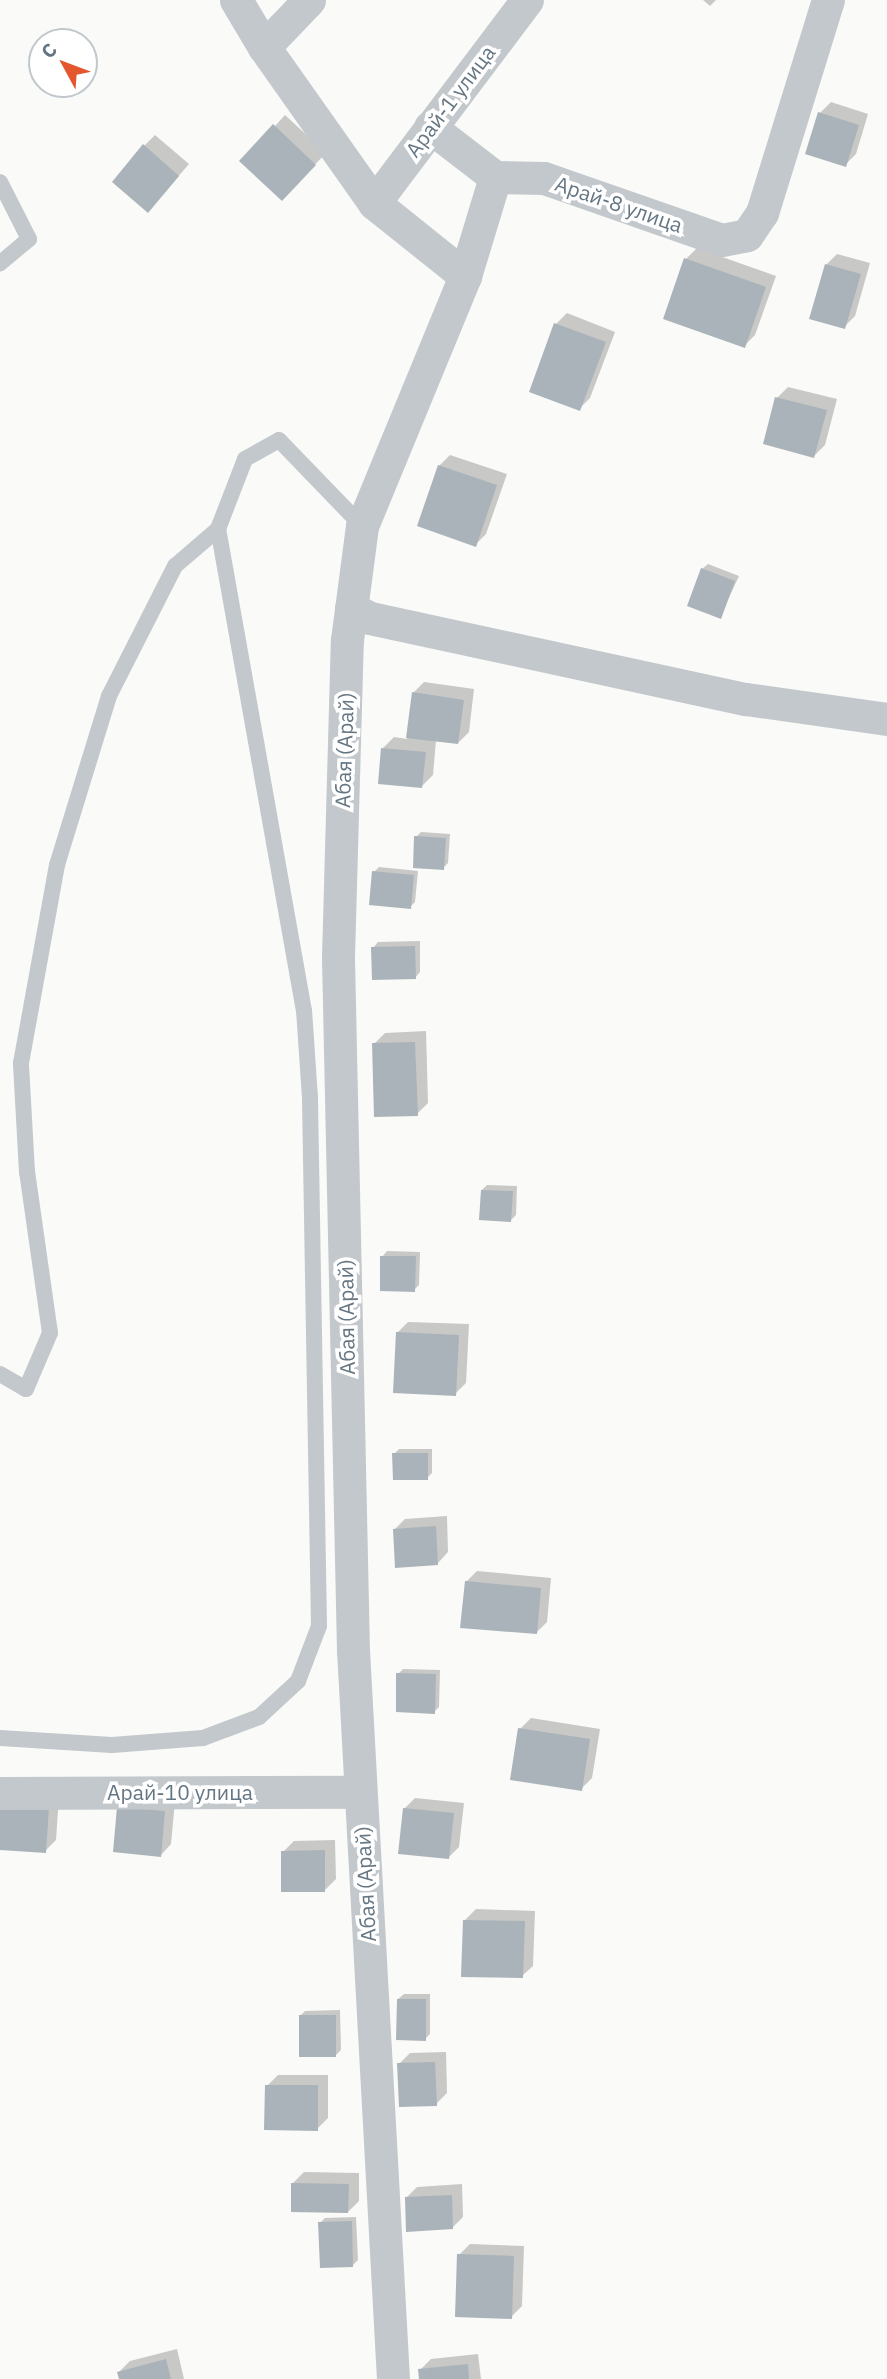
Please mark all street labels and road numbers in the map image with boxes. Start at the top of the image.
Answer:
street label: Арай-1 улица [400,40,500,162]
street label: Арай-8 улица [552,170,686,238]
street label: Абая (Арай) [329,692,359,808]
street label: Абая (Арай) [332,1259,360,1375]
street label: Арай-10 улица [107,1779,253,1805]
street label: Абая (Арай) [349,1825,381,1943]

